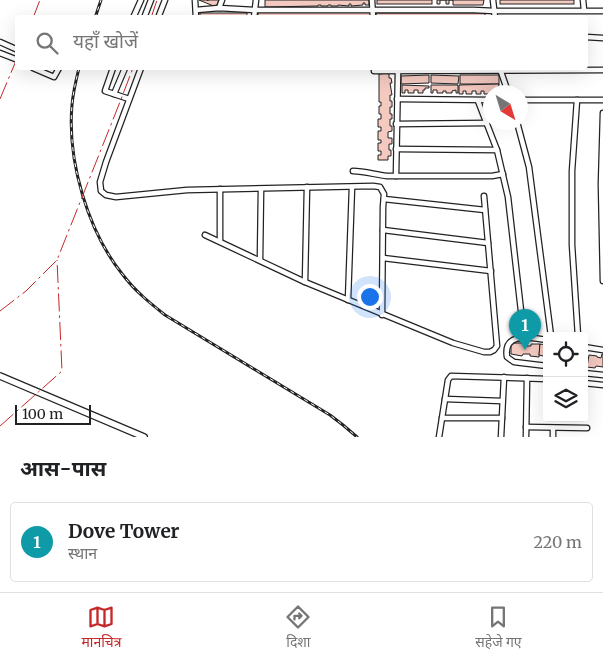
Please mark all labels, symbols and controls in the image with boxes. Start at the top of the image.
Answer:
search box [15,15,588,70]
icon: search [33,29,61,57]
text: यहाँ खोजें [73,29,138,53]
north arrow [483,85,528,130]
your location [357,284,383,310]
pin: 1 [509,309,541,350]
map controls [543,332,588,422]
button: locate [543,332,588,377]
button: layers [543,377,588,422]
scale bar [15,402,91,425]
text: 100 m [22,405,63,423]
text: आस-पास [20,455,106,482]
text: Dove Tower [68,519,179,543]
text: 1 [33,532,41,552]
text: 220 m [534,532,582,552]
text: स्थान [68,543,97,563]
tab: मानचित्र [81,603,121,653]
tab: दिशा [284,603,312,653]
tab: सहेजे गए [475,603,522,653]

